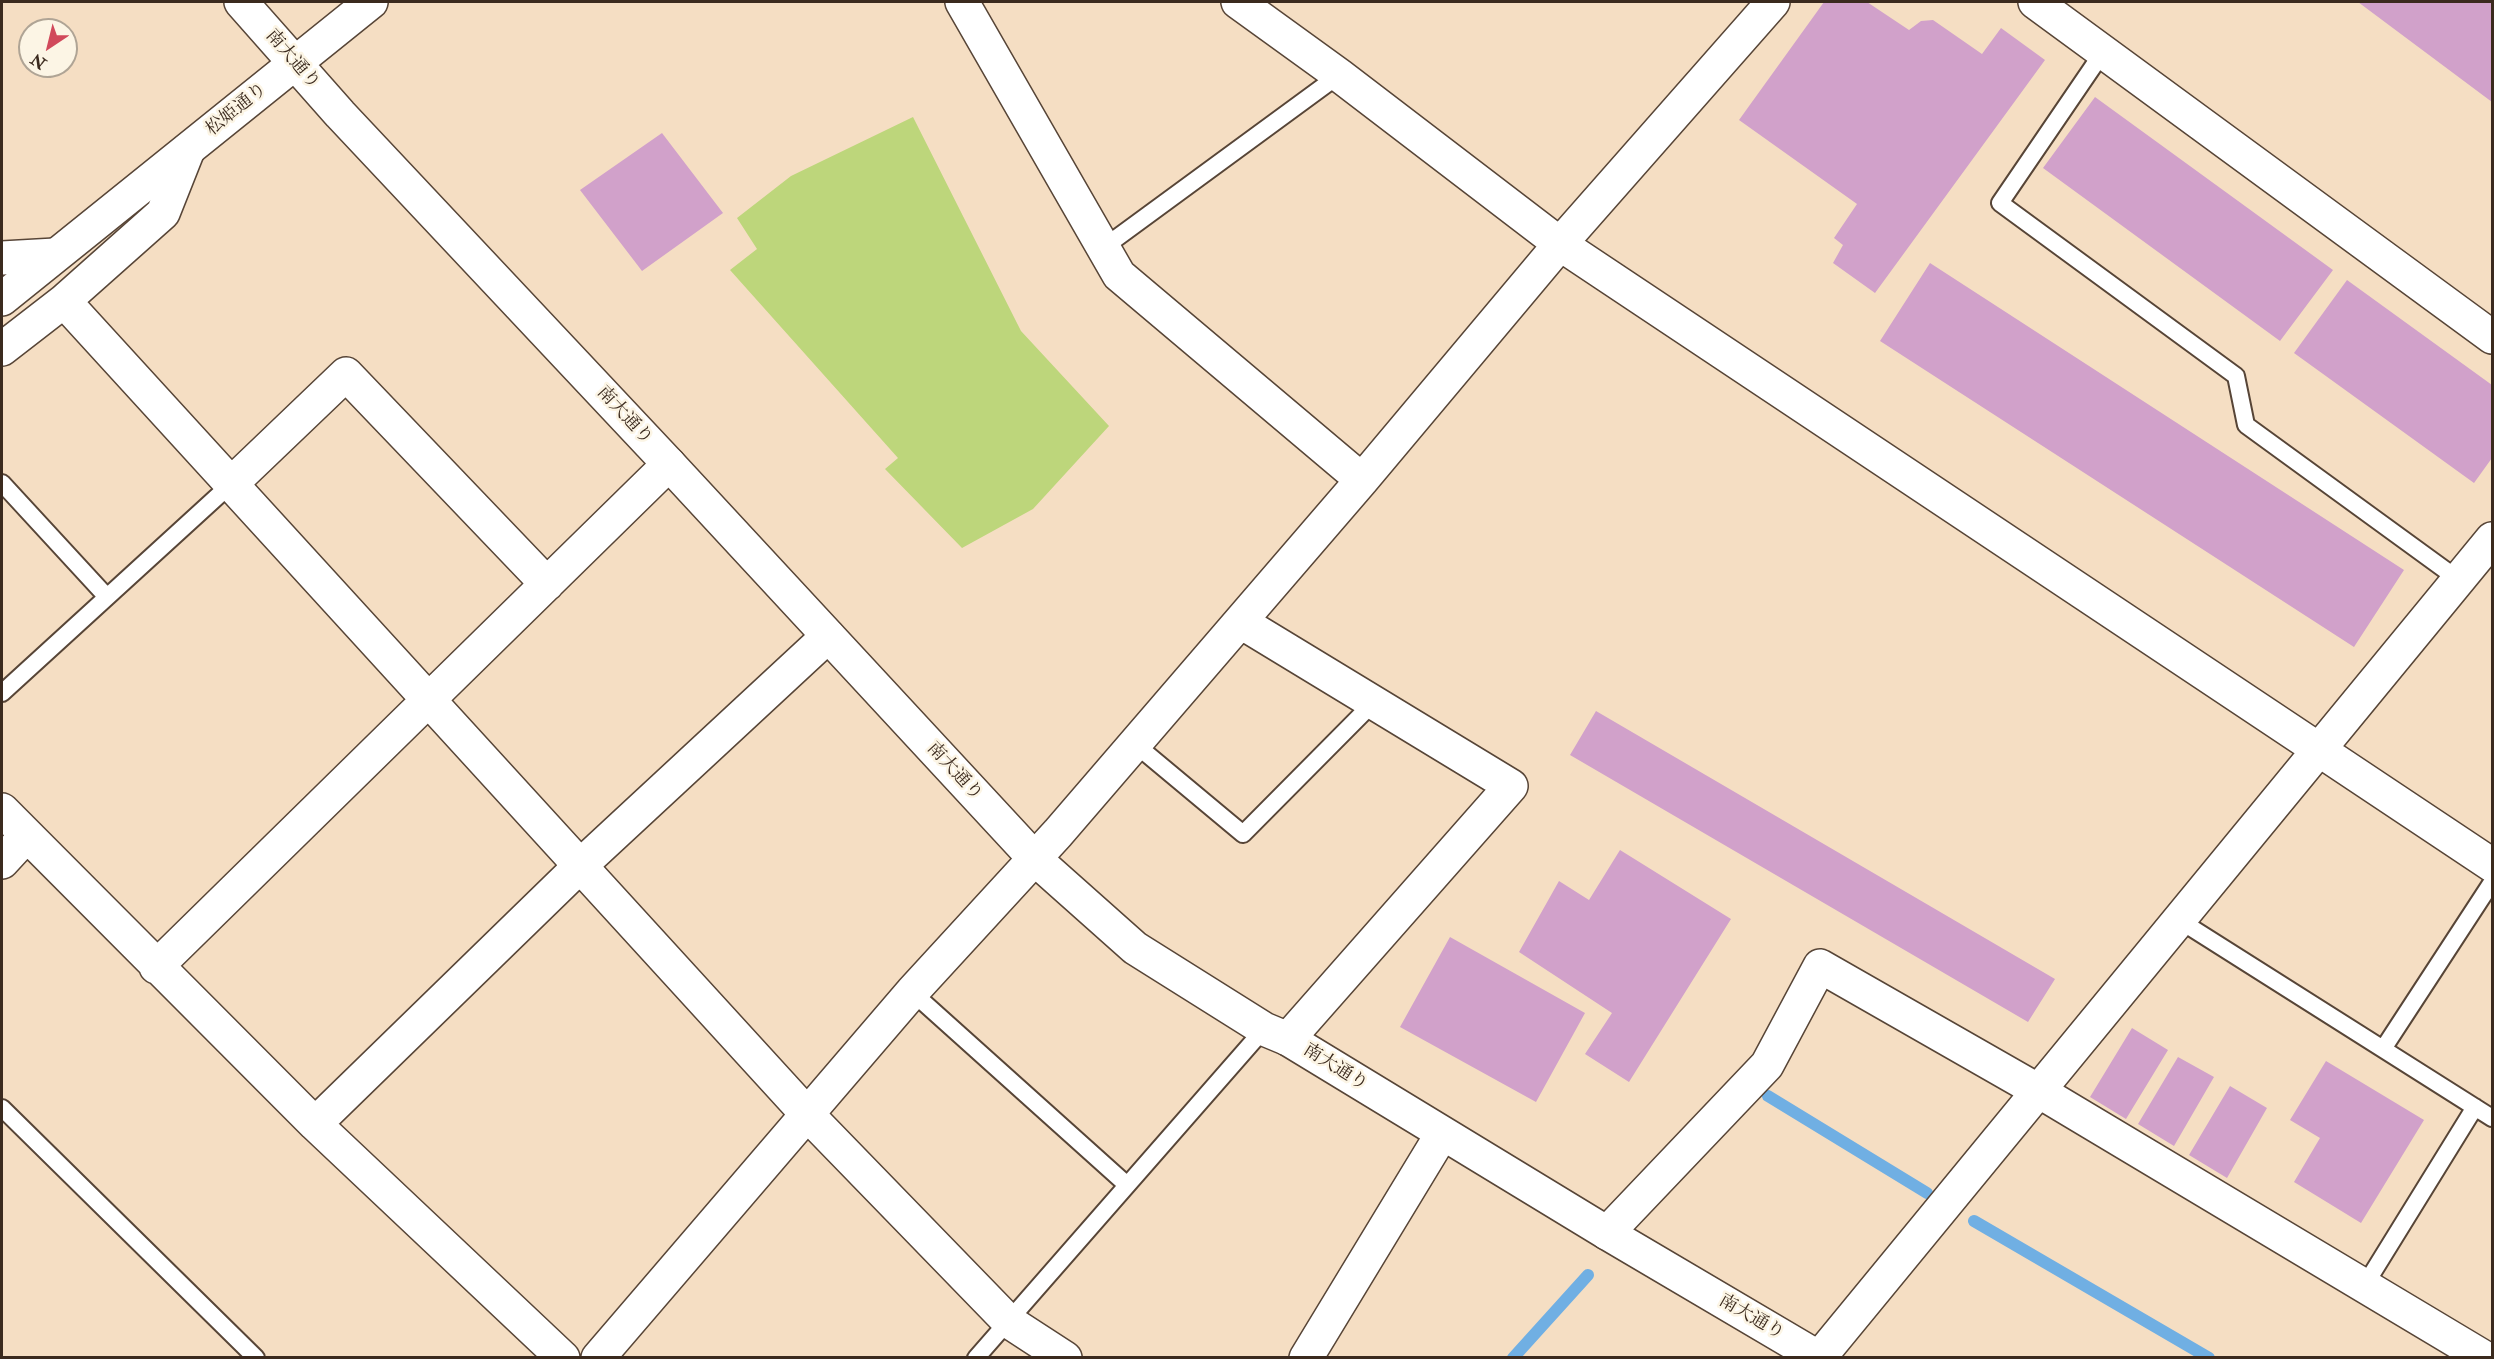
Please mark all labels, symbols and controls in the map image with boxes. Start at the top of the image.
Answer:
north arrow [18,18,78,78]
street label: 南大通り [260,26,324,94]
text: N [27,49,50,73]
street label: 松姫通り [202,79,272,141]
street label: 南大通り [592,382,656,450]
street label: 南大通り [922,738,986,806]
street label: 南大通り [1299,1040,1371,1096]
street label: 南大通り [1714,1291,1788,1345]

